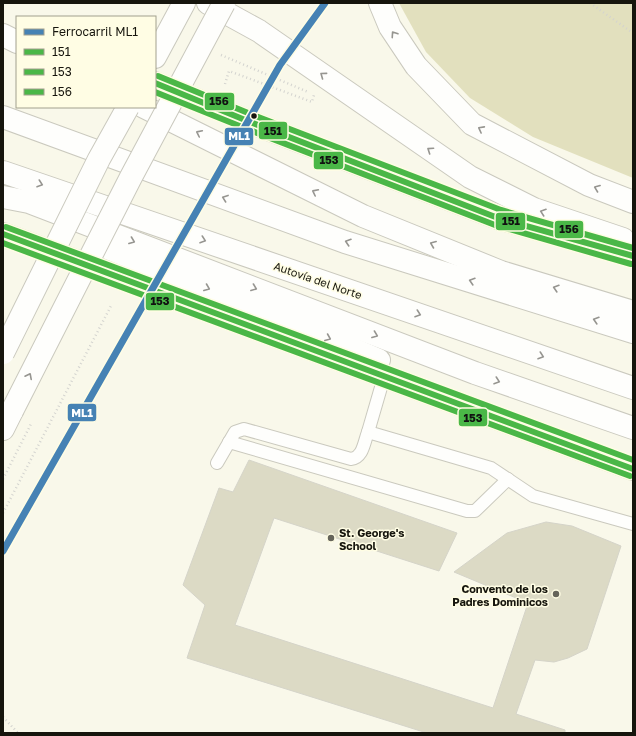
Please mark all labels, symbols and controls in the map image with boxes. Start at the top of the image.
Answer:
legend [16,16,156,108]
text: Ferrocarril ML1 [52,24,138,39]
one-way arrow [392,31,399,38]
text: 151 [52,44,71,59]
text: 153 [52,64,72,79]
one-way arrow [321,73,328,80]
text: 156 [52,84,72,99]
line badge: 156 [204,92,235,111]
text: 156 [209,94,229,107]
unlabelled marker [249,111,259,121]
line badge: 151 [258,121,288,140]
text: 151 [264,124,282,137]
one-way arrow [478,126,485,133]
line badge: ML1 [224,127,254,146]
text: ML1 [228,129,250,142]
one-way arrow [195,130,203,138]
one-way arrow [427,148,434,155]
line badge: 153 [313,151,344,170]
text: 153 [319,153,339,166]
one-way arrow [36,180,43,188]
one-way arrow [593,184,600,192]
one-way arrow [312,189,319,196]
one-way arrow [222,194,229,202]
one-way arrow [540,208,547,217]
line badge: 151 [495,212,526,231]
text: 151 [502,214,520,227]
line badge: 156 [554,220,584,239]
text: 156 [559,222,579,235]
one-way arrow [199,236,206,244]
one-way arrow [129,237,136,245]
one-way arrow [344,239,351,247]
one-way arrow [430,241,437,249]
street label: Autovía del Norte [272,259,364,301]
one-way arrow [468,277,475,286]
one-way arrow [204,283,211,291]
one-way arrow [250,283,257,291]
one-way arrow [552,284,559,293]
line badge: 153 [145,292,175,311]
text: 153 [150,294,170,307]
one-way arrow [415,310,422,318]
one-way arrow [592,316,599,325]
one-way arrow [372,330,379,338]
one-way arrow [324,333,331,341]
one-way arrow [538,352,545,360]
one-way arrow [25,373,32,380]
one-way arrow [493,376,500,384]
line badge: ML1 [67,403,97,422]
text: ML1 [71,406,93,419]
line badge: 153 [458,408,488,427]
text: 153 [463,411,483,424]
place label: St. George's School [339,526,404,552]
marker: St. George's School [326,533,336,543]
place label: Convento de los Padres Dominicos [452,582,548,608]
marker: Convento de los Padres Dominicos [551,589,561,599]

